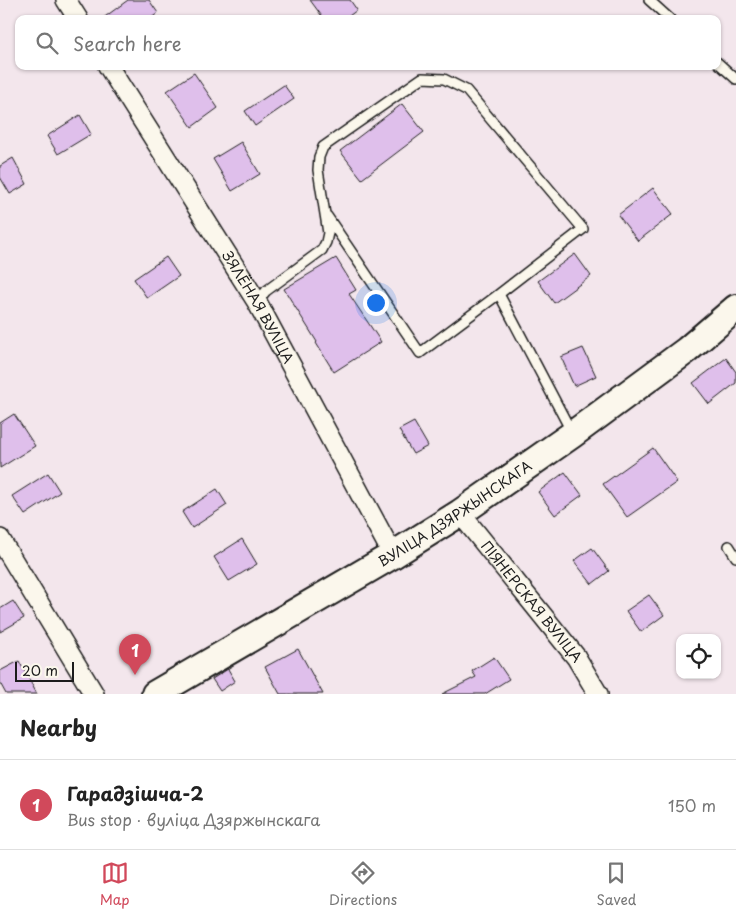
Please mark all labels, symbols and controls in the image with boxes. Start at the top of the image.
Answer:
search box [15,15,721,70]
icon: search [33,29,61,57]
text: Search here [73,29,182,57]
street label: ЗЯЛЁНАЯ ВУЛІЦА [217,246,299,367]
your location [363,290,389,316]
street label: ВУЛІЦА ДЗЯРЖЫНСКАГА [374,455,536,572]
street label: ПІЯНЕРСКАЯ ВУЛІЦА [476,536,588,667]
pin: 1 [119,634,151,675]
map controls [676,634,721,679]
button: locate [676,634,721,679]
scale bar [15,659,74,682]
text: 20 m [22,660,58,681]
text: Nearby [20,711,97,743]
text: Гарадзішча-2 [67,779,204,807]
text: 1 [32,793,40,817]
text: 150 m [668,793,716,817]
text: Bus stop · вуліца Дзяржынскага [67,807,320,831]
tab: Map [100,859,130,910]
tab: Directions [329,859,397,910]
tab: Saved [597,859,636,910]

